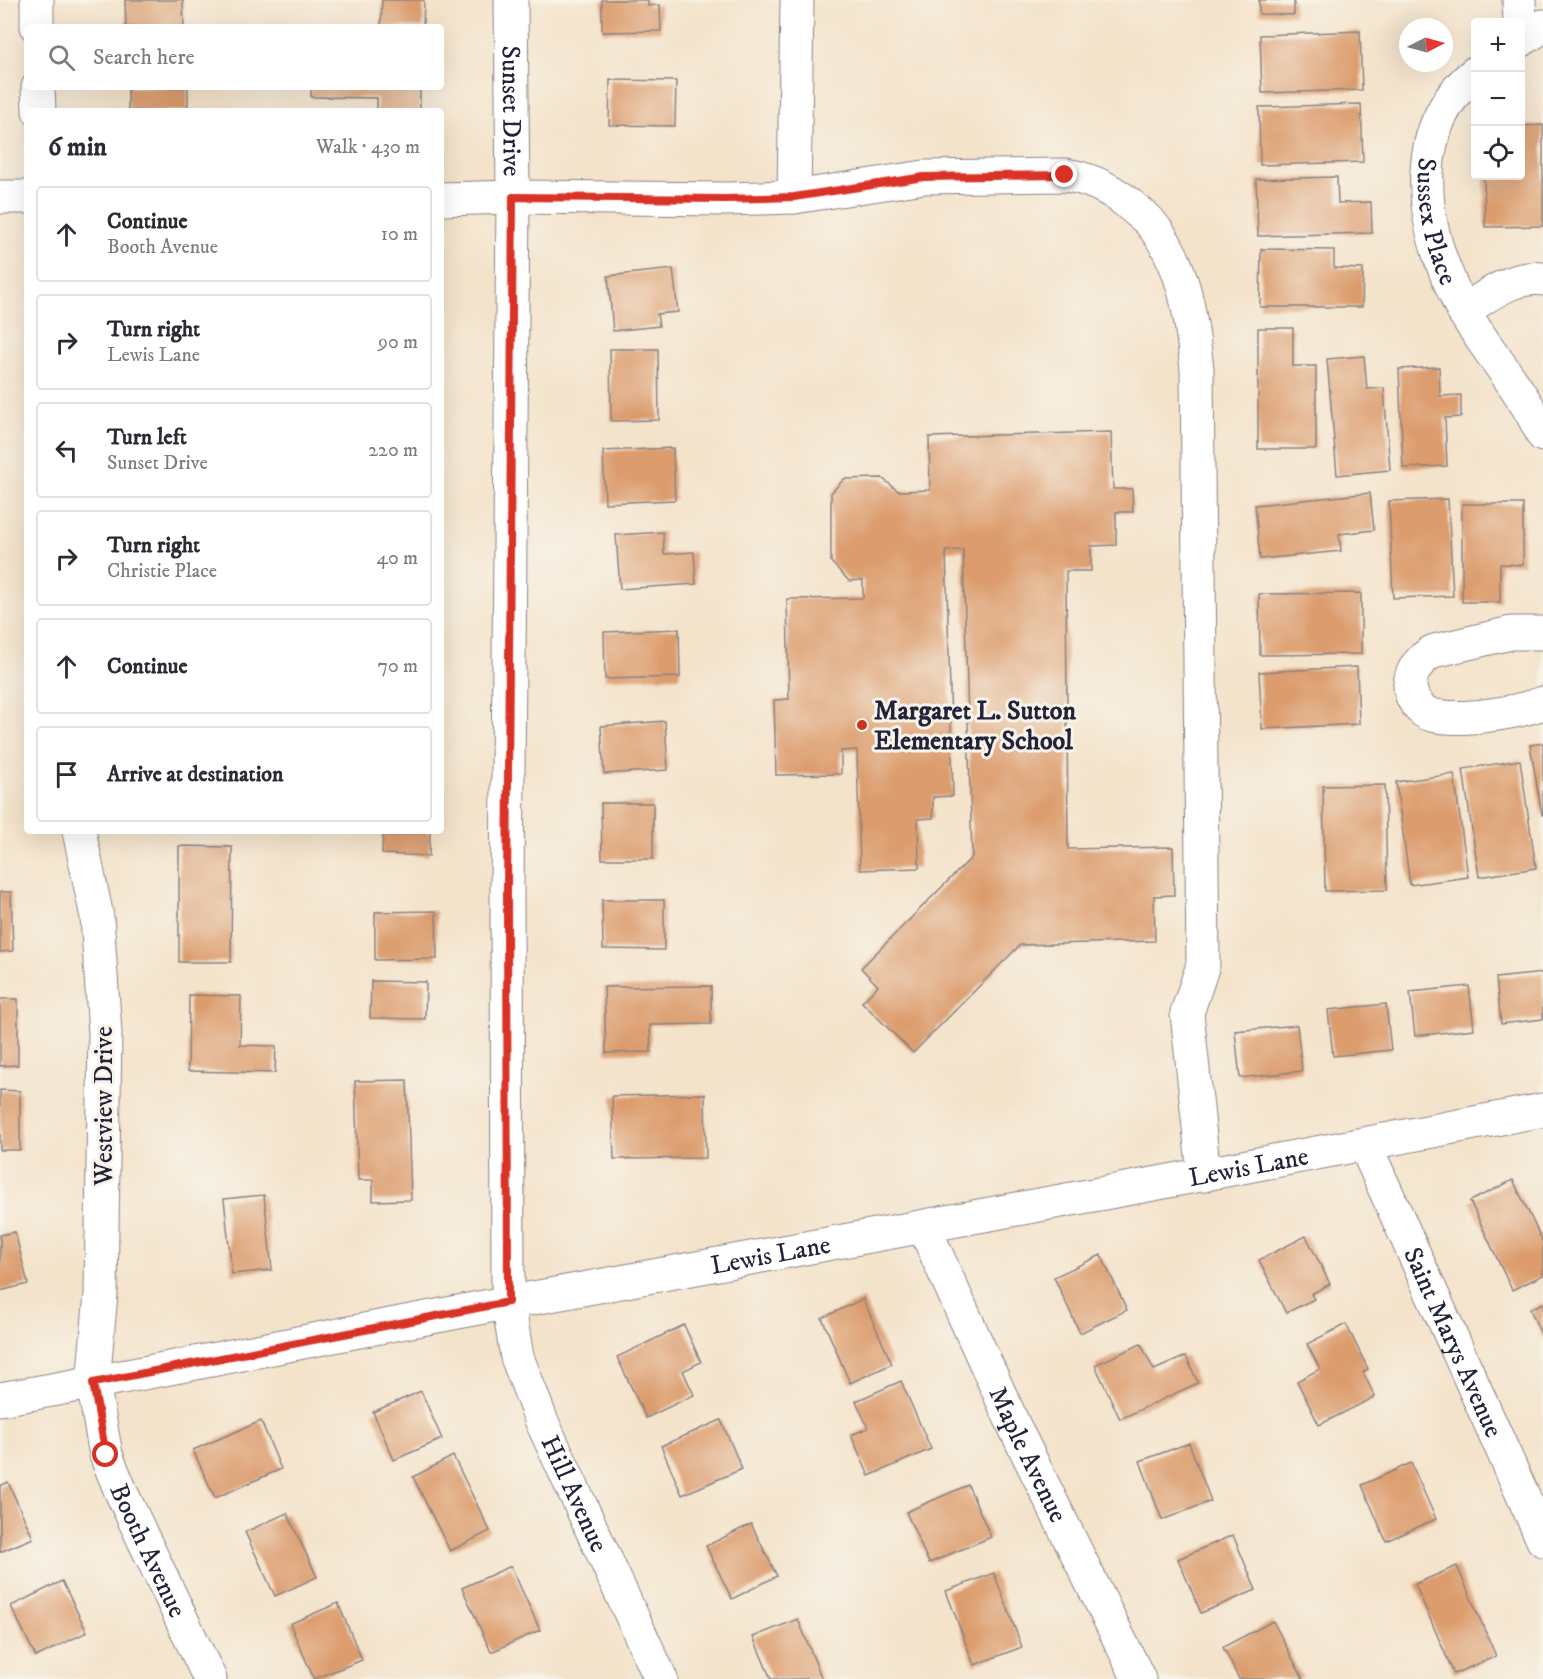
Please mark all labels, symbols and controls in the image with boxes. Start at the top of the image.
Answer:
north arrow [1399,18,1453,72]
map controls [1471,18,1525,180]
button: + [1471,18,1525,72]
search box [24,24,444,90]
icon: search [45,41,78,74]
text: Search here [93,44,195,71]
street label: Sunset Drive [493,45,528,177]
button: − [1471,72,1525,126]
button: locate [1471,126,1525,180]
text: 6 min [48,131,107,164]
text: Walk · 430 m [316,135,420,160]
street label: Sussex Place [1409,156,1464,290]
route end [1051,161,1077,187]
text: Continue [107,208,188,235]
icon: ahead [50,218,83,251]
text: 10 m [381,222,418,247]
text: Booth Avenue [107,235,218,260]
text: Turn right [107,316,200,343]
icon: right [50,326,83,359]
text: 90 m [378,330,418,355]
text: Lewis Lane [107,343,200,368]
text: Turn left [107,424,187,451]
icon: left [50,434,83,467]
text: 220 m [368,438,418,463]
text: Sunset Drive [107,451,208,476]
text: Turn right [107,532,200,559]
icon: right [50,542,83,575]
text: 40 m [376,546,418,571]
text: Christie Place [107,559,217,584]
icon: ahead [50,650,83,683]
text: Continue [107,653,188,680]
text: 70 m [377,654,418,679]
place label: Margaret L. Sutton Elementary School [874,695,1076,758]
marker: Margaret L. Sutton Elementary School [855,718,869,732]
icon: arrive [50,758,83,791]
text: Arrive at destination [107,761,284,788]
street label: Westview Drive [88,1026,121,1187]
street label: Lewis Lane [1186,1140,1311,1195]
street label: Lewis Lane [708,1229,833,1283]
street label: Saint Marys Avenue [1395,1242,1510,1443]
street label: Maple Avenue [980,1382,1074,1528]
street label: Hill Avenue [532,1430,615,1557]
route start [92,1441,118,1467]
street label: Booth Avenue [102,1479,193,1623]

